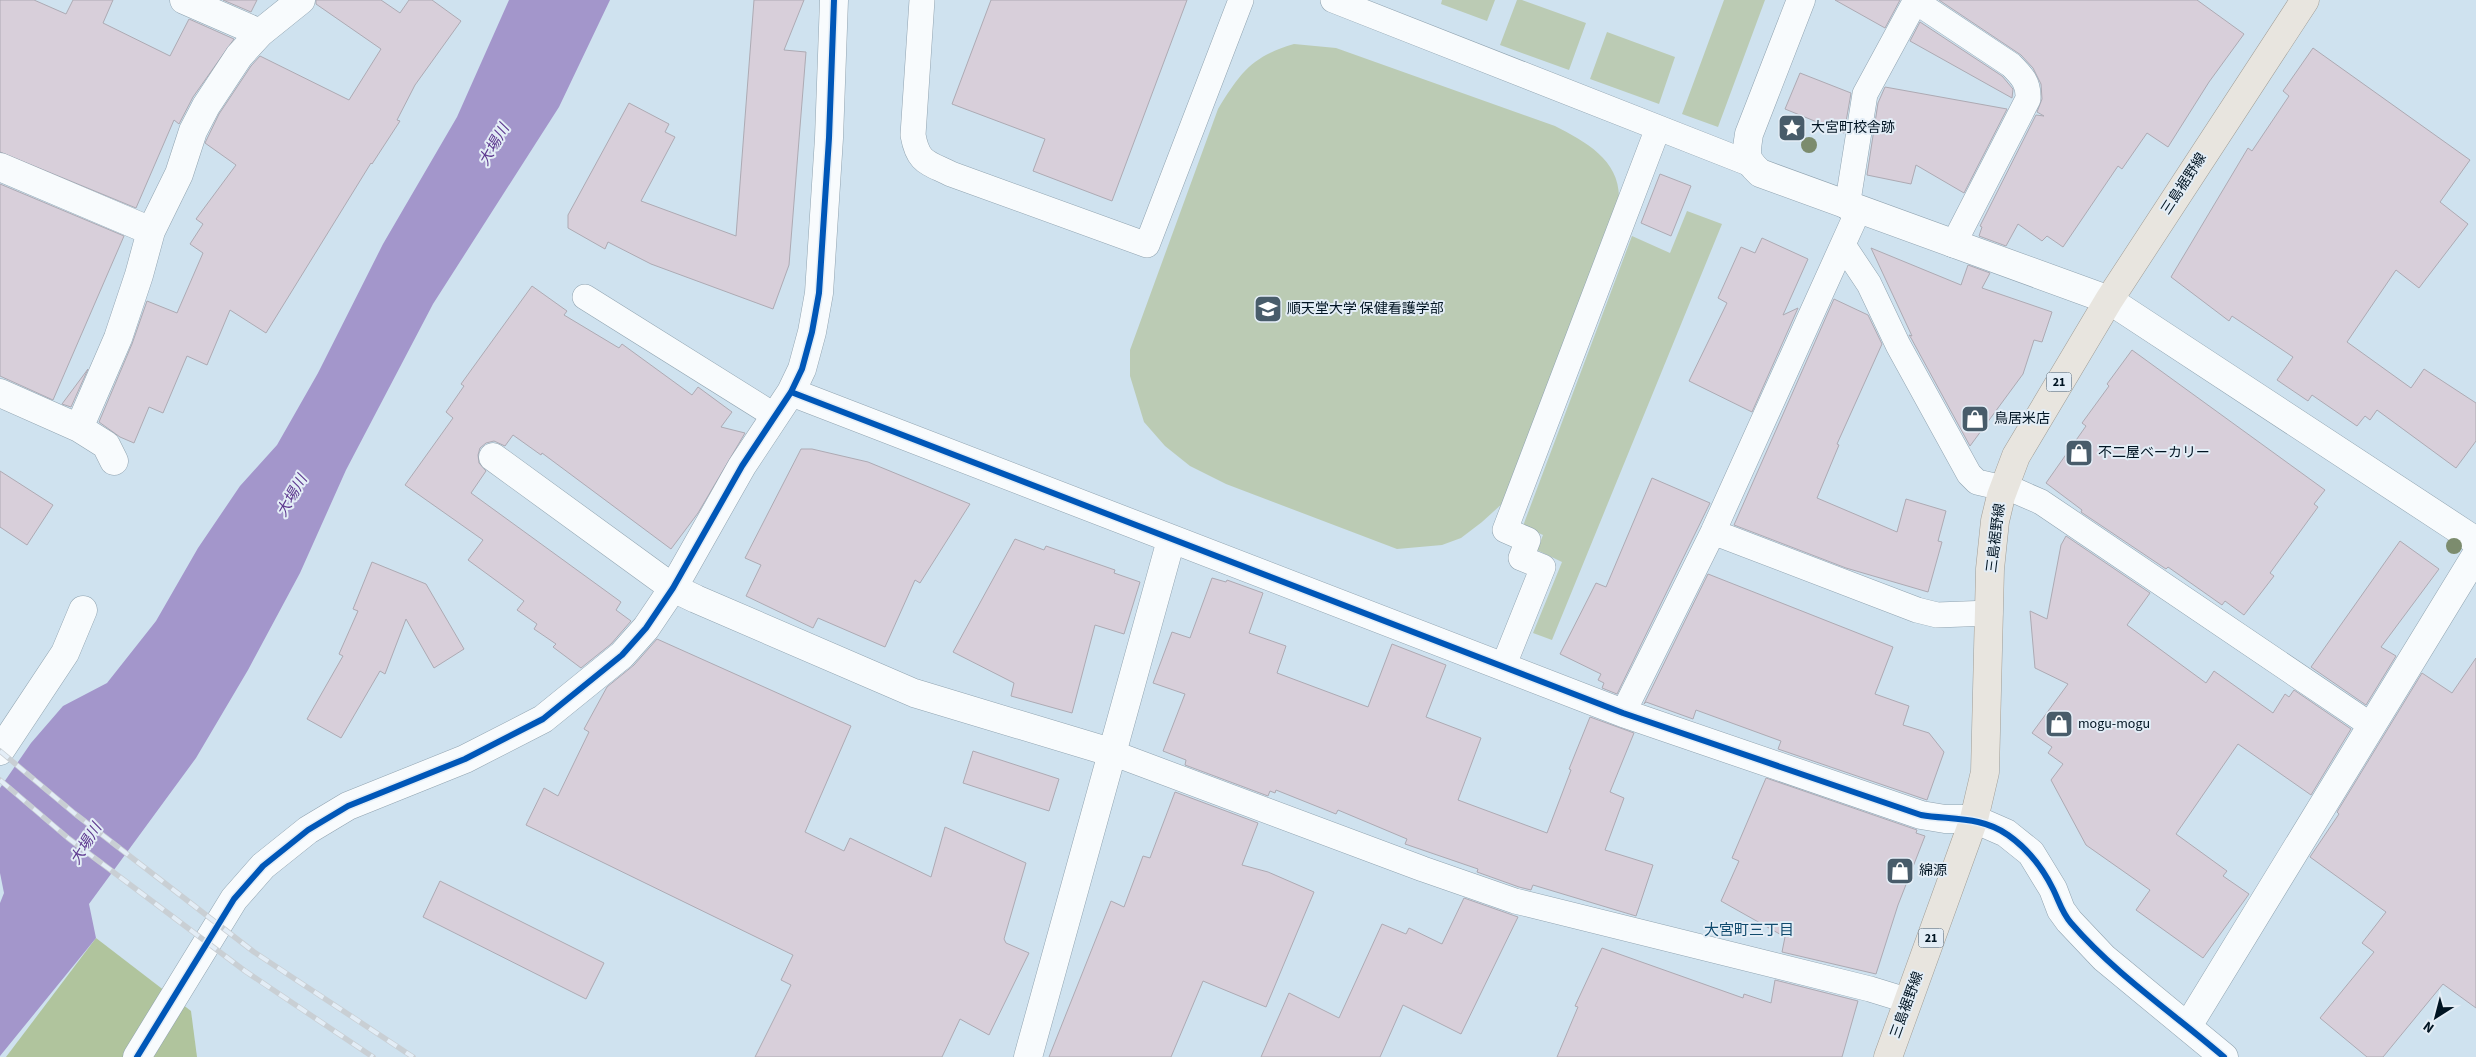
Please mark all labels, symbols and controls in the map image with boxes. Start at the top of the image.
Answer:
place icon: 大宮町校舎跡 [1777,113,1807,143]
place label: 大宮町校舎跡 [1811,118,1895,138]
water label: 大場川 [474,119,515,170]
street label: 三島裾野線 [2157,149,2211,219]
school or university icon: 順天堂大学 保健看護学部 [1253,294,1283,324]
place label: 順天堂大学 保健看護学部 [1287,299,1444,319]
road number: 21 [2046,372,2072,392]
shop icon: 鳥居米店 [1960,404,1990,434]
place label: 鳥居米店 [1994,409,2050,429]
shop icon: 不二屋ベーカリー [2064,438,2094,468]
place label: 不二屋ベーカリー [2098,443,2210,463]
water label: 大場川 [272,470,313,521]
street label: 三島裾野線 [1982,502,2010,574]
shop icon: mogu-mogu [2044,709,2074,739]
place label: mogu-mogu [2078,714,2150,734]
water label: 大場川 [65,818,108,869]
shop icon: 綿源 [1885,856,1915,886]
place label: 綿源 [1919,861,1947,881]
district label: 大宮町三丁目 [1704,920,1794,941]
road number: 21 [1918,928,1944,948]
street label: 三島裾野線 [1886,969,1928,1041]
north arrow [2411,992,2461,1042]
text: N [2419,1016,2439,1038]

